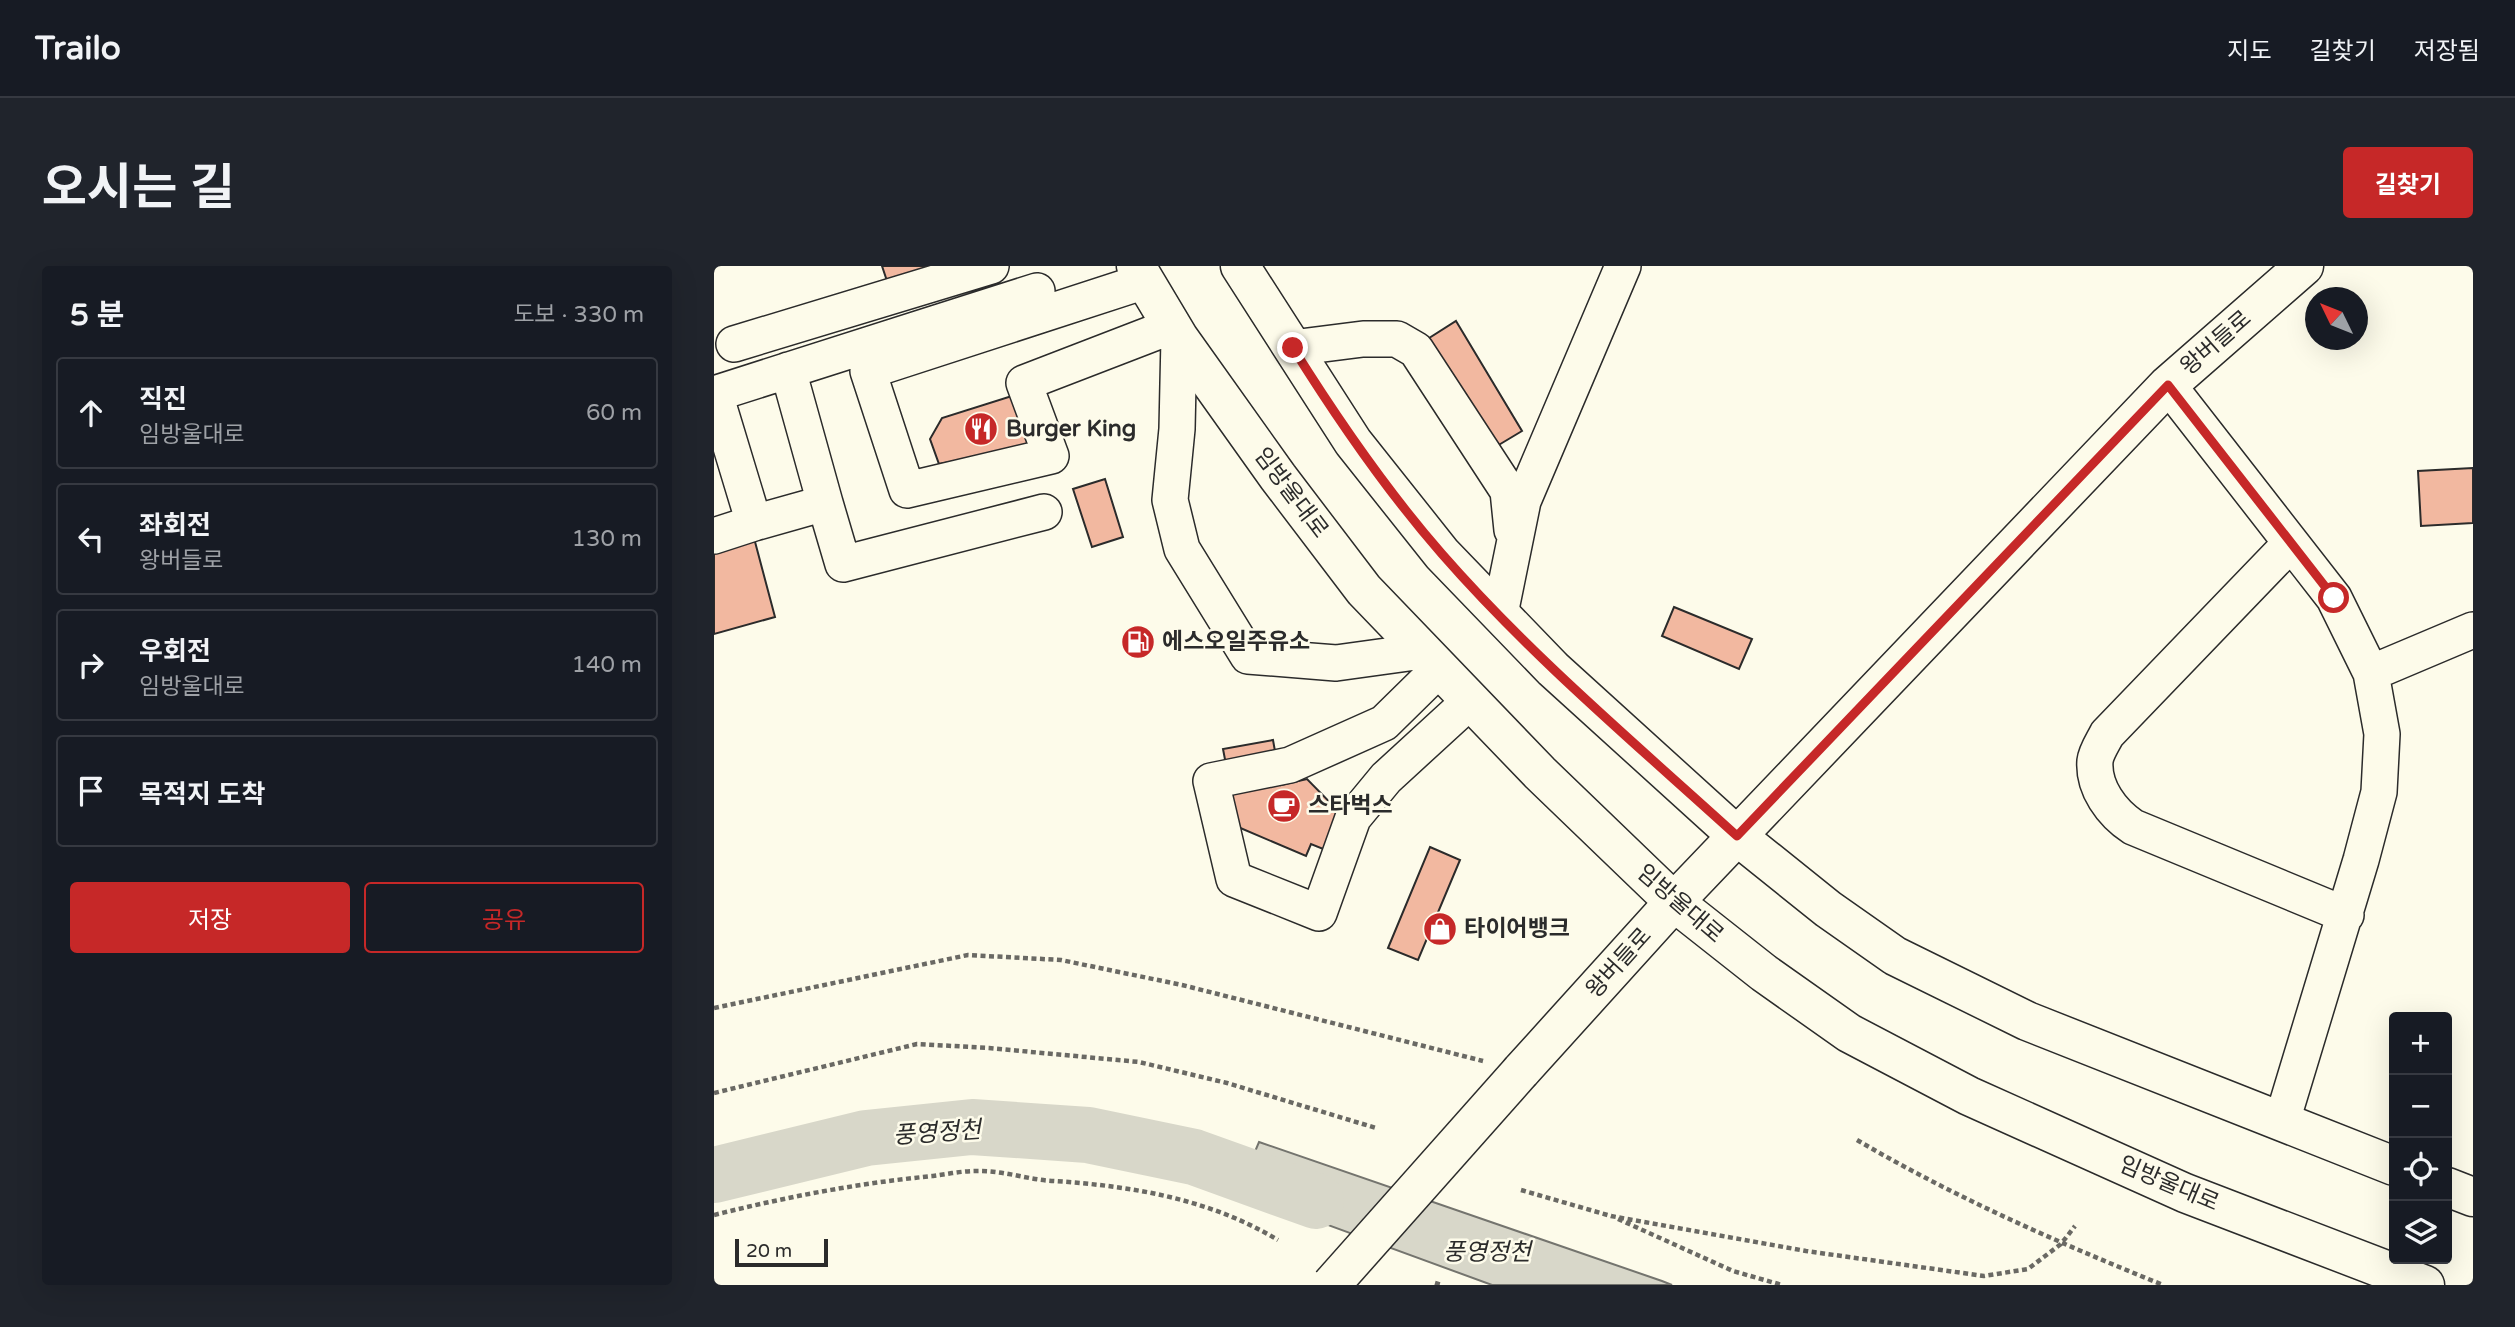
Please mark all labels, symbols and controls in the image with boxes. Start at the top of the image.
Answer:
text: Trailo [35,29,121,68]
text: 지도 [2227,37,2272,66]
text: 길찾기 [2310,37,2376,66]
text: 저장됨 [2414,37,2480,66]
button: 길찾기 [2343,147,2473,218]
text: 오시는 길 [42,159,235,218]
north arrow [2305,287,2368,350]
text: 5 분 [70,297,124,334]
text: 도보 · 330 m [513,301,644,329]
street label: 왕버들로 [2175,305,2257,381]
route end [1277,332,1308,363]
text: 직진 [139,384,187,415]
icon: ahead [72,394,110,432]
text: 60 m [586,399,642,427]
restaurant icon: Burger King [962,410,1000,448]
place label: Burger King [1006,415,1136,443]
text: 임방울대로 [139,421,245,449]
street label: 임방울대로 [1248,442,1334,544]
text: 좌회전 [139,510,211,541]
icon: left [72,520,110,558]
text: 130 m [572,525,642,553]
text: 왕버들로 [139,547,224,575]
route start [2318,582,2349,613]
fuel station icon: 에스오일주유소 [1119,623,1157,661]
place label: 에스오일주유소 [1162,628,1310,656]
text: 우회전 [139,636,211,667]
icon: right [72,646,110,684]
text: 140 m [572,651,642,679]
text: 임방울대로 [139,673,245,701]
icon: arrive [72,772,110,810]
text: 목적지 도착 [139,779,265,810]
cafe icon: 스타벅스 [1265,787,1303,825]
place label: 스타벅스 [1308,792,1393,820]
street label: 임방울대로 [1631,859,1729,949]
button: 저장 [70,882,350,953]
button: 공유 [364,882,644,953]
shop icon: 타이어뱅크 [1421,910,1459,948]
place label: 타이어뱅크 [1464,915,1570,943]
street label: 왕버들로 [1580,922,1658,1004]
map controls [2389,1012,2452,1264]
button: + [2389,1012,2452,1075]
button: − [2389,1075,2452,1138]
water label: 풍영정천 [892,1115,985,1151]
button: locate [2389,1138,2452,1201]
street label: 임방울대로 [2115,1150,2223,1218]
button: layers [2389,1201,2452,1264]
scale bar [735,1236,828,1268]
water label: 풍영정천 [1443,1238,1534,1267]
text: 20 m [746,1240,792,1262]

